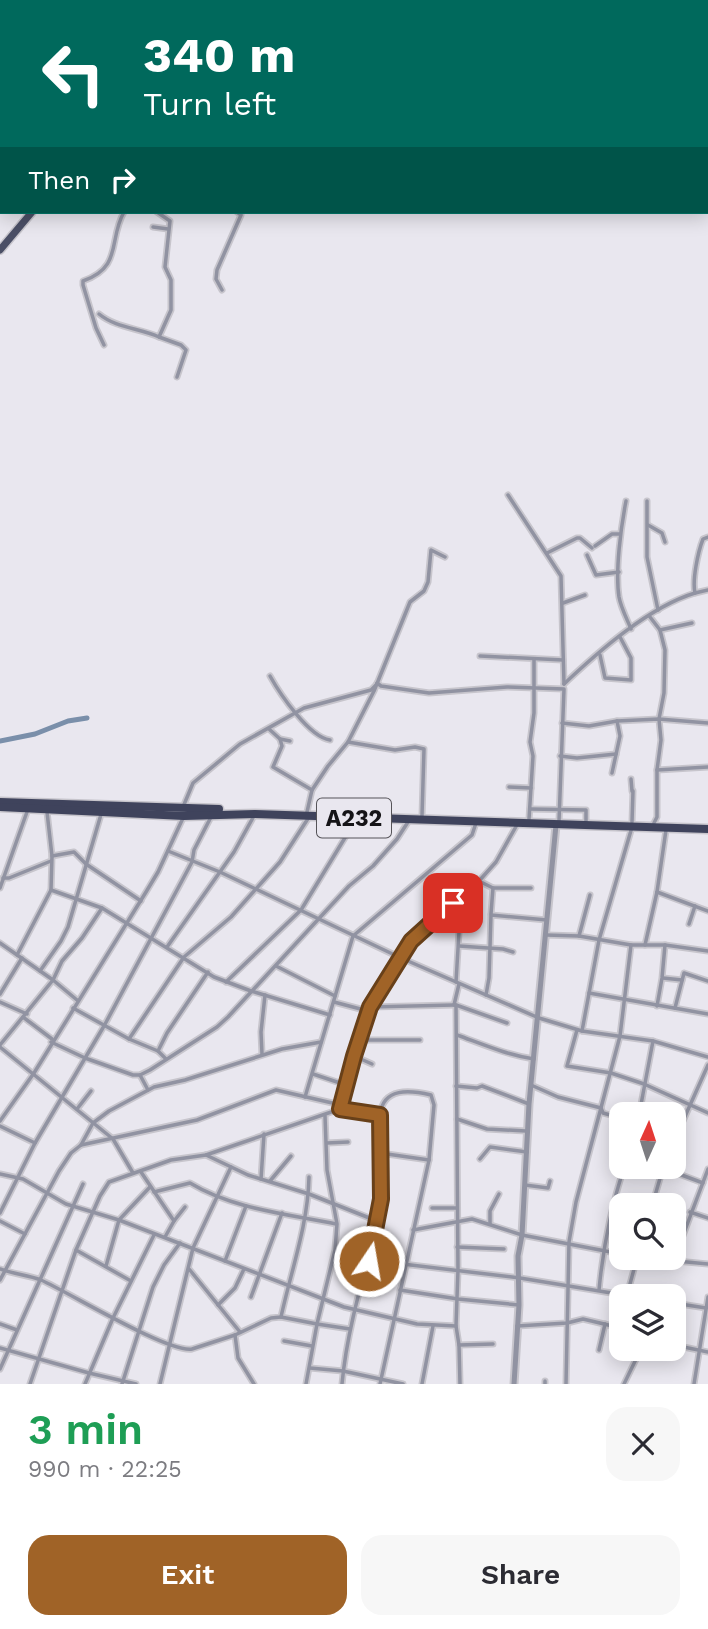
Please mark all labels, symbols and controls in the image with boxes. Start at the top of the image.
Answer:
text: 340 m [143,26,295,84]
icon: left [28,28,119,119]
text: Turn left [143,85,276,123]
icon: right [104,161,142,199]
text: Then [28,165,90,195]
road number: A232 [317,798,391,838]
pin [423,873,483,933]
icon: arrive [434,884,472,922]
north arrow [609,1102,686,1180]
map controls [609,1102,686,1361]
button: search [609,1193,686,1270]
position arrow [332,1224,406,1298]
button: layers [609,1284,686,1361]
text: 3 min [28,1405,143,1454]
button: close [606,1407,680,1481]
text: 990 m · 22:25 [28,1456,182,1483]
button: Exit [28,1535,347,1615]
button: Share [361,1535,680,1615]

